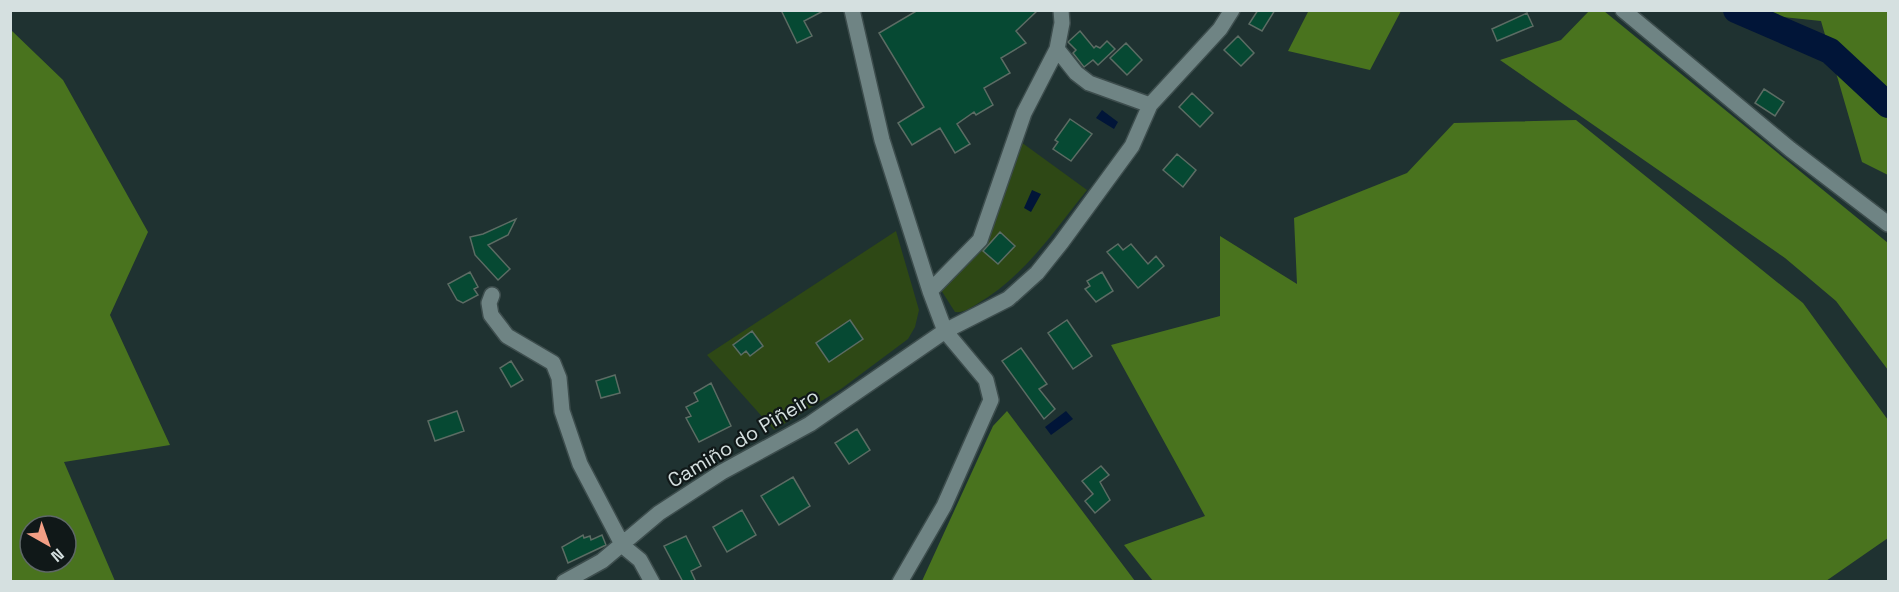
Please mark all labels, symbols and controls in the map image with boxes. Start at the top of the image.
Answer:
street label: Camiño do Piñeiro [663,383,823,493]
north arrow [18,514,78,574]
text: N [46,544,68,567]

